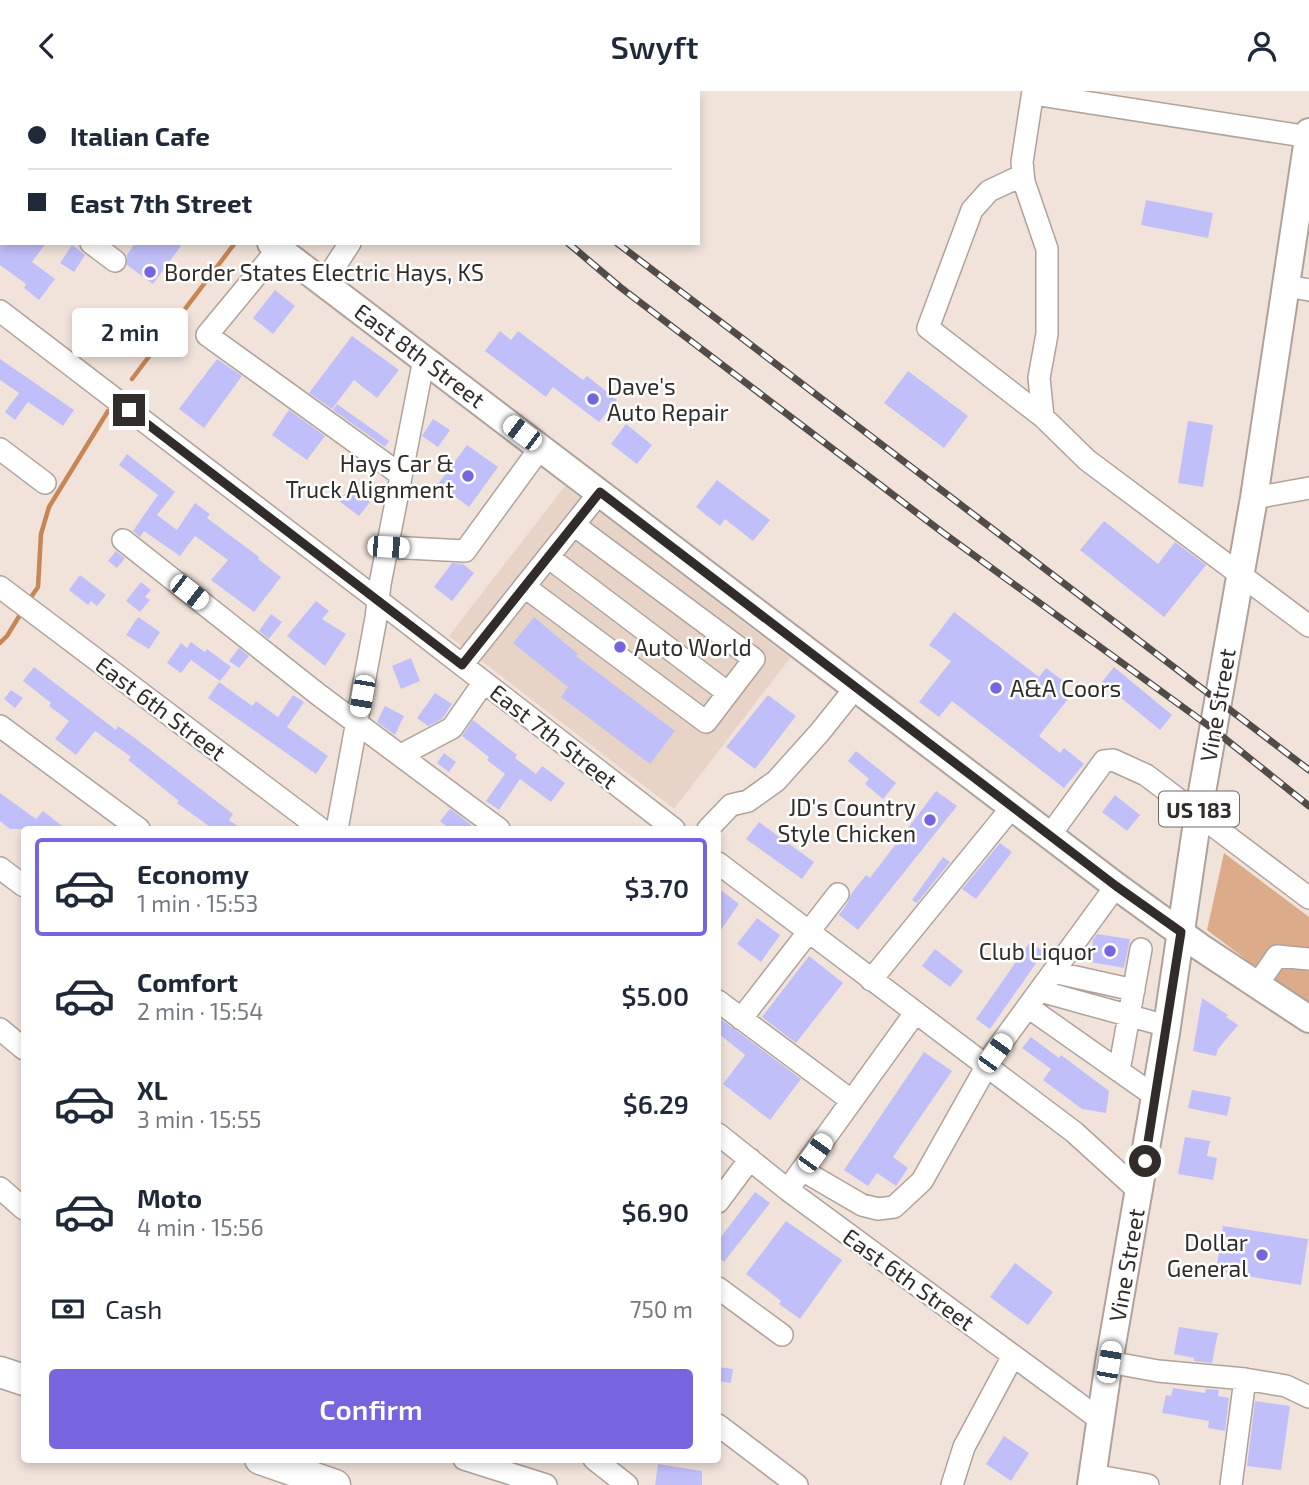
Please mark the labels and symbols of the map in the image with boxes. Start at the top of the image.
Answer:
place label: Border States Electric Hays, KS [164,258,484,286]
marker: Border States Electric Hays, KS [142,264,158,280]
street label: East 8th Street [349,297,491,413]
callout: 2 min [71,309,187,357]
place label: Dave's Auto Repair [607,372,729,426]
marker: Dave's Auto Repair [585,391,601,407]
route end [113,394,145,426]
car [499,412,546,454]
place label: Hays Car & Truck Alignment [285,449,454,503]
marker: Hays Car & Truck Alignment [460,468,476,484]
car [367,535,410,559]
car [166,571,213,613]
place label: Auto World [634,633,752,661]
marker: Auto World [612,639,628,655]
street label: Vine Street [1193,646,1241,764]
street label: East 6th Street [91,650,232,766]
car [349,673,376,719]
place label: A&A Coors [1010,674,1121,702]
street label: East 7th Street [485,678,623,795]
marker: A&A Coors [988,680,1004,696]
road number: US 183 [1159,791,1239,827]
place label: JD's Country Style Chicken [777,793,916,847]
marker: JD's Country Style Chicken [922,812,938,828]
place label: Club Liquor [979,937,1096,965]
marker: Club Liquor [1102,943,1118,959]
car [975,1030,1016,1076]
car [795,1130,836,1176]
route start [1129,1145,1161,1177]
street label: Vine Street [1102,1206,1150,1324]
street label: East 6th Street [838,1222,980,1336]
place label: Dollar General [1167,1228,1248,1282]
marker: Dollar General [1254,1247,1270,1263]
car [1096,1339,1123,1385]

